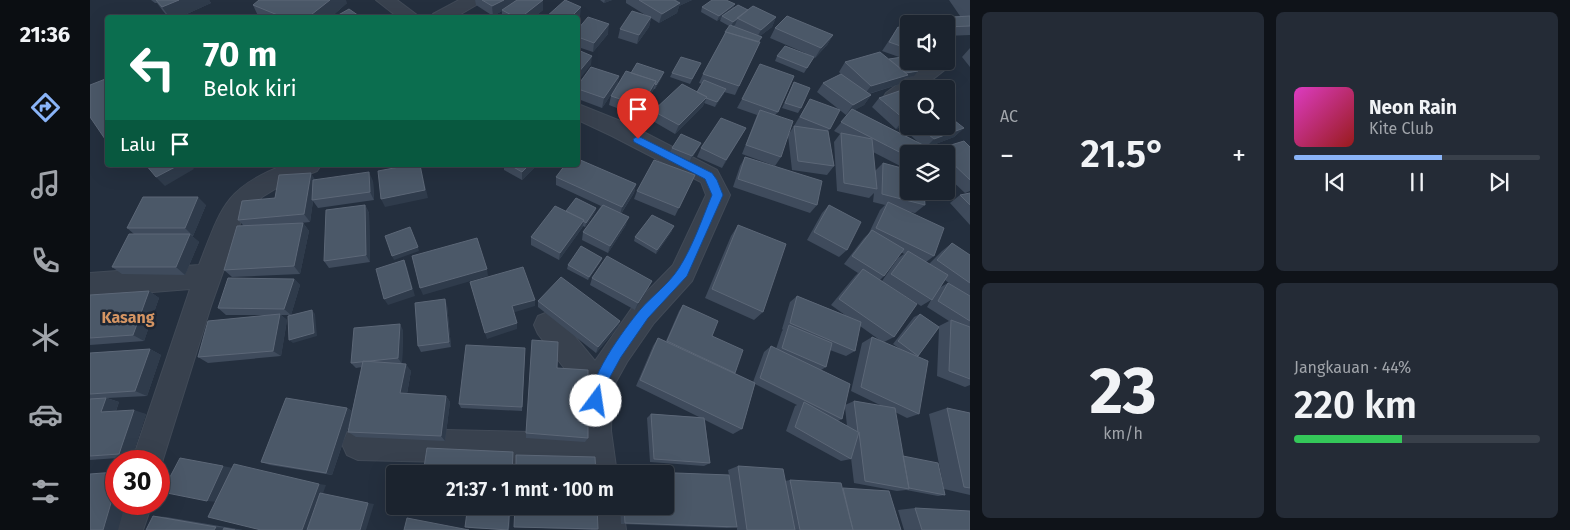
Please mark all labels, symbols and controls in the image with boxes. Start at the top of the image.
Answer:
map controls [900,15,955,200]
button: sound [900,15,955,70]
text: 21:36 [20,21,70,48]
text: 70 m [203,33,277,75]
icon: left [120,35,185,100]
text: Belok kiri [203,75,297,102]
button: search [900,80,955,135]
pin [617,88,659,139]
icon: directions [28,90,63,125]
icon: arrive [624,95,652,123]
text: Neon Rain [1369,96,1457,119]
text: AC [1000,107,1018,126]
text: Kite Club [1369,119,1434,138]
icon: arrive [166,130,194,158]
text: 21.5° [1081,131,1165,177]
text: Lalu [120,133,156,156]
text: − [1000,139,1014,172]
text: + [1232,139,1246,172]
button: layers [900,145,955,200]
icon: music [28,167,63,202]
icon: previous [1321,168,1349,196]
icon: pause [1403,168,1431,196]
icon: next [1485,168,1513,196]
icon: phone [28,243,63,278]
district label: Kasang [102,308,155,327]
icon: climate [28,320,63,355]
text: 23 [1089,352,1157,430]
text: Jangkauan · 44% [1294,358,1411,377]
position arrow [569,374,621,426]
text: 220 km [1294,382,1417,428]
icon: car [28,397,63,432]
text: km/h [1103,424,1143,443]
speed limit sign: 30 [105,450,170,515]
icon: filters [28,474,63,509]
text: 21:37 · 1 mnt · 100 m [446,478,614,501]

